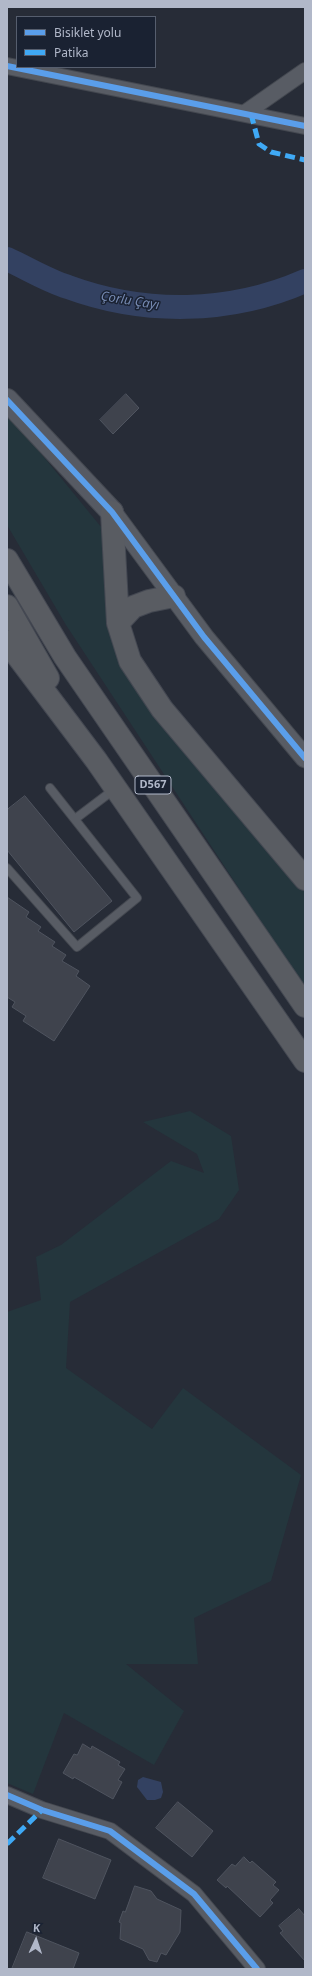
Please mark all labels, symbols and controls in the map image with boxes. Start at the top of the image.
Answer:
legend [16,16,156,68]
text: Bisiklet yolu [54,24,121,41]
text: Patika [54,44,89,61]
water label: Çorlu Çayı [100,289,160,313]
road number: D567 [135,776,171,794]
north arrow [16,1920,56,1960]
text: K [33,1920,41,1935]

